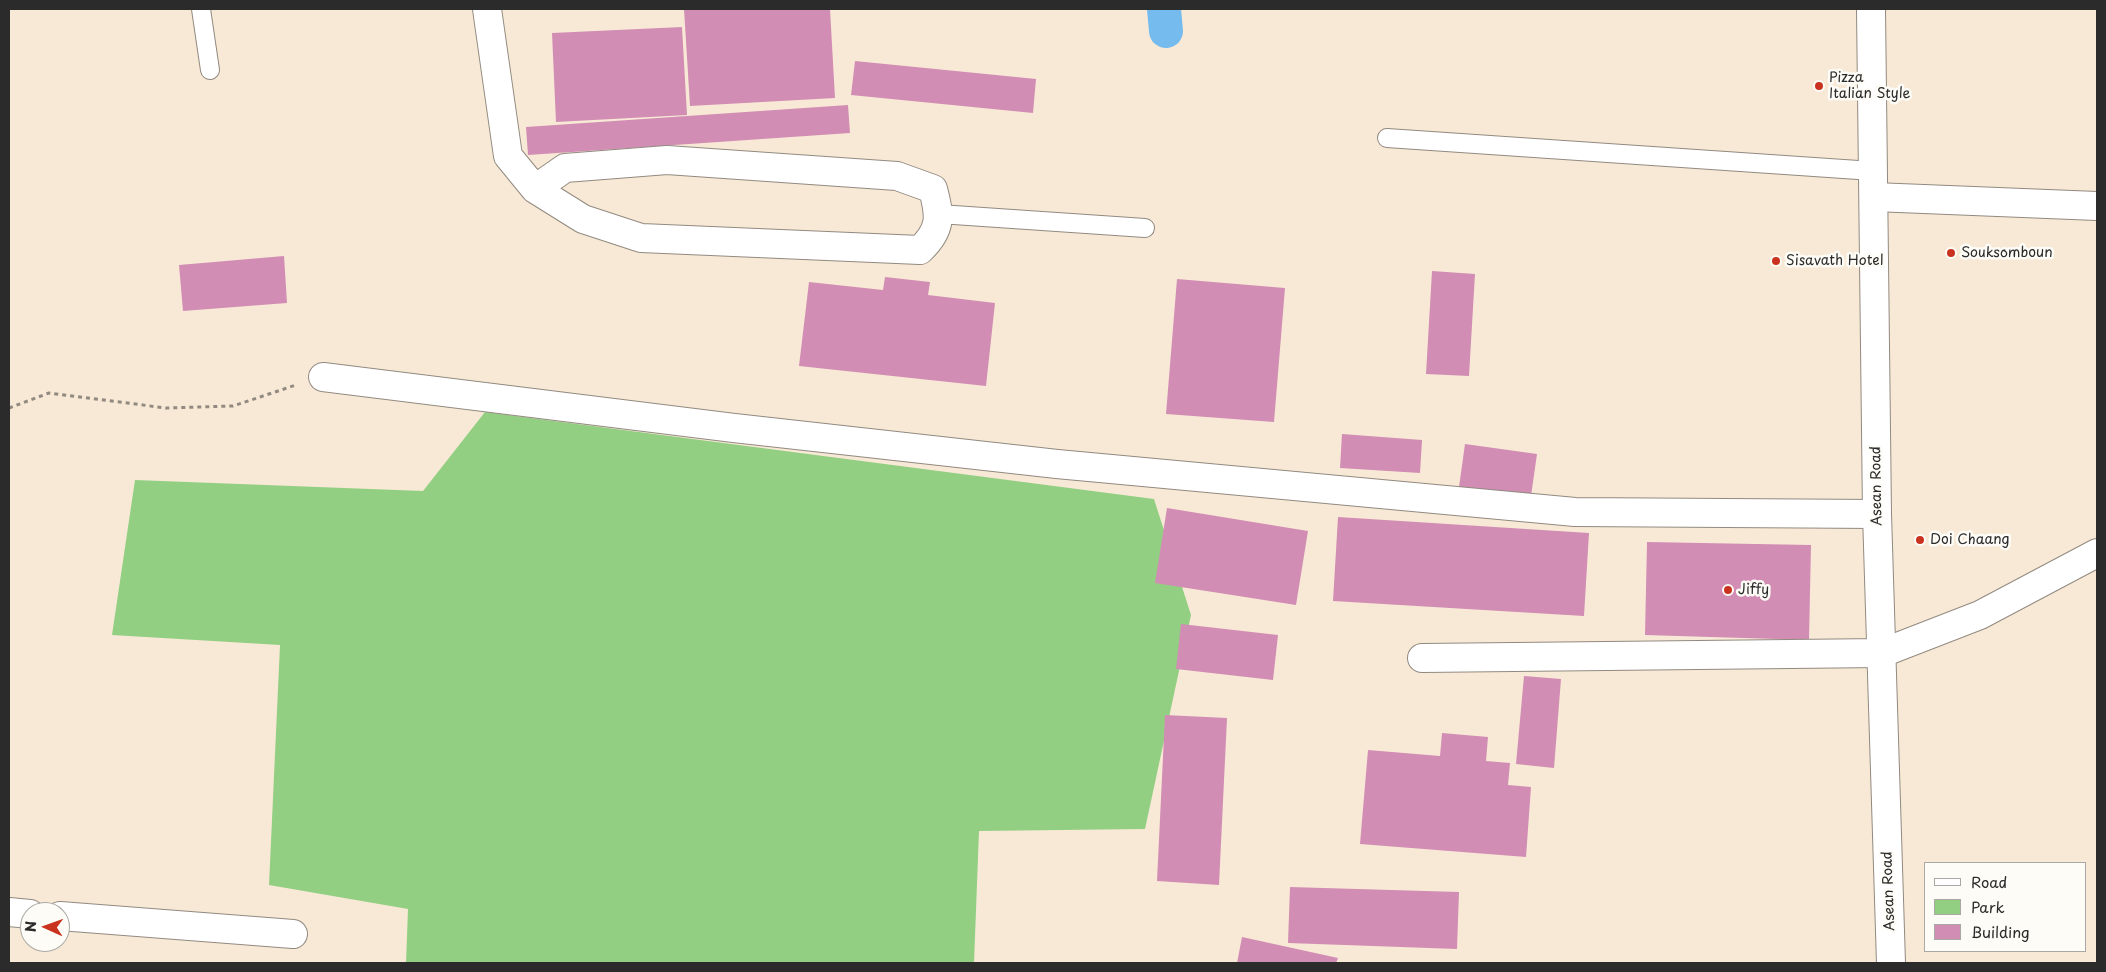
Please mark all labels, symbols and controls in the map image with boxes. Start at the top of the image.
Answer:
place label: Pizza Italian Style [1829,70,1910,102]
marker: Pizza Italian Style [1813,80,1825,92]
place label: Souksomboun [1961,245,2053,261]
marker: Souksomboun [1945,247,1957,259]
place label: Sisavath Hotel [1786,253,1883,269]
marker: Sisavath Hotel [1770,255,1782,267]
street label: Asean Road [1868,446,1886,526]
place label: Doi Chaang [1930,532,2010,548]
marker: Doi Chaang [1914,534,1926,546]
place label: Jiffy [1738,582,1769,598]
marker: Jiffy [1722,584,1734,596]
street label: Asean Road [1879,851,1899,931]
legend [1924,862,2086,952]
text: Road [1971,870,2007,893]
text: Park [1971,895,2005,918]
north arrow [20,902,70,952]
text: Building [1971,920,2030,943]
text: N [20,921,41,932]

